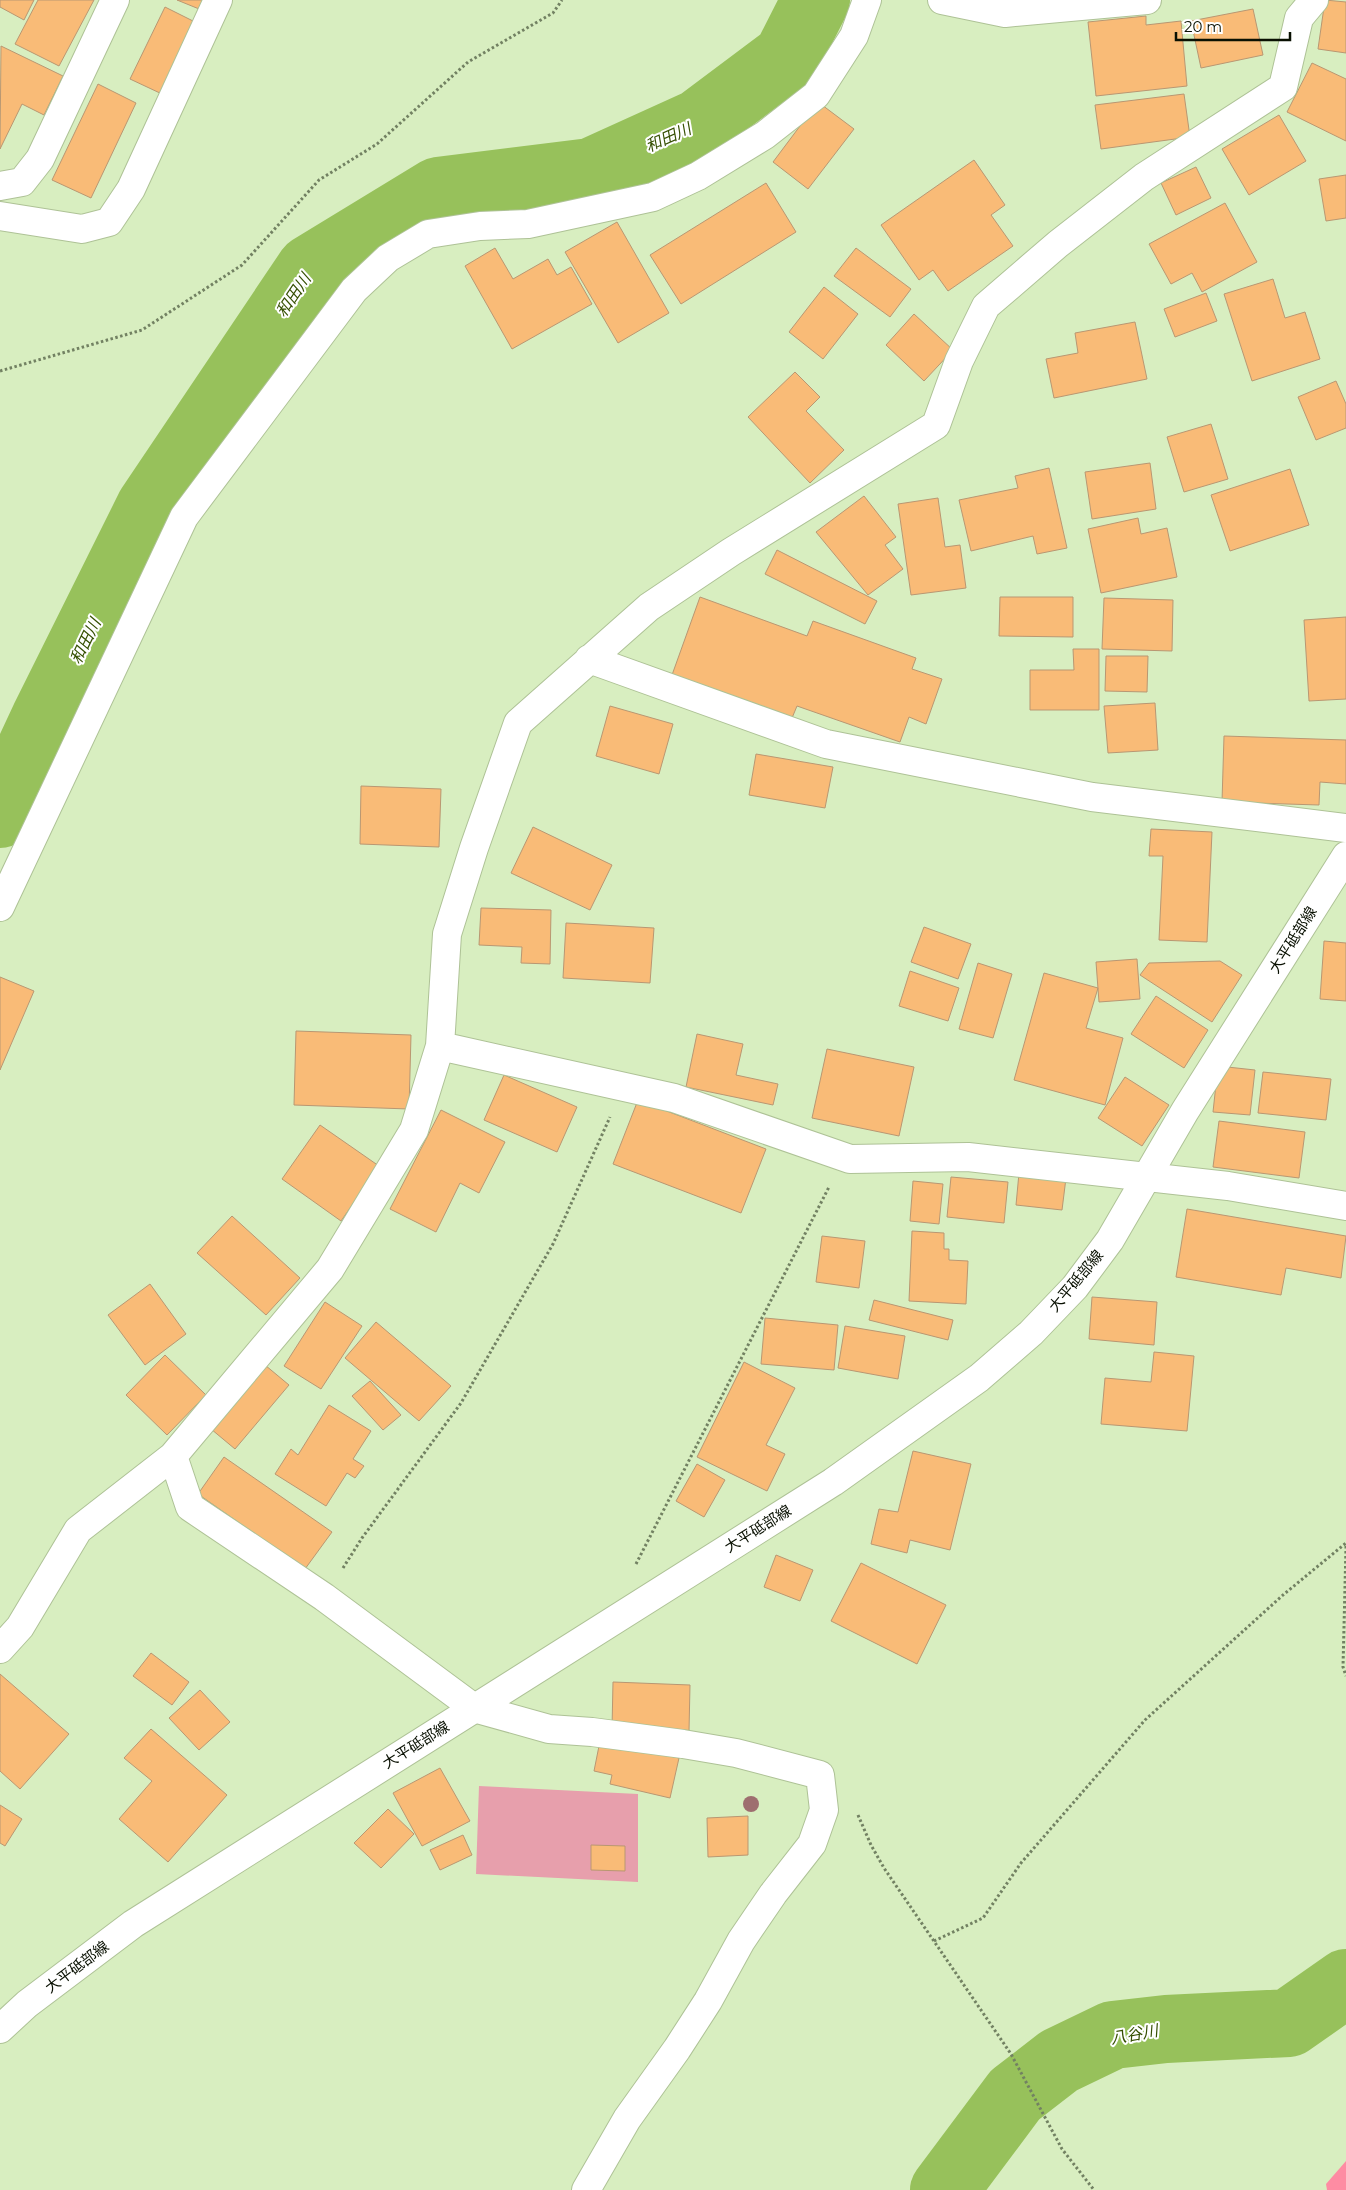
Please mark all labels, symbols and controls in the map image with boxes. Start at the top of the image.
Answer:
scale bar [1176,10,1290,42]
text: 20 m [1184,17,1222,36]
water label: 和田川 [642,118,696,156]
water label: 和田川 [272,268,316,320]
water label: 和田川 [66,614,105,667]
street label: 大平砥部線 [1265,903,1321,977]
street label: 大平砥部線 [1044,1246,1107,1316]
street label: 大平砥部線 [721,1501,795,1557]
street label: 大平砥部線 [379,1717,453,1773]
street label: 大平砥部線 [41,1936,112,1997]
water label: 八谷川 [1109,2021,1161,2048]

